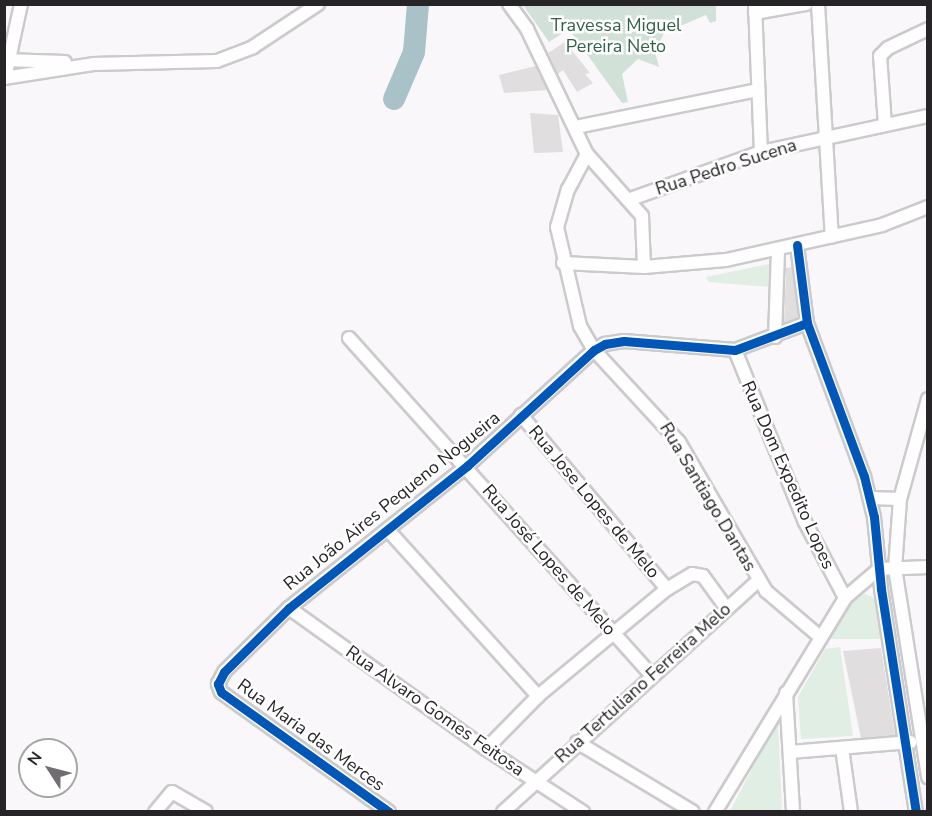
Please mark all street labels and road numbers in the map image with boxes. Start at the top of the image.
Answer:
street label: Rua Pedro Sucena [653,134,799,200]
street label: Rua Dom Expedito Lopes [737,378,839,572]
street label: Rua João Aires Pequeno Nogueira [280,407,504,595]
street label: Rua Santiago Dantas [655,419,761,575]
street label: Rua Jose Lopes de Melo [524,421,664,583]
street label: Rua José Lopes de Melo [478,480,620,640]
street label: Rua Tertuliano Ferreira Melo [551,598,735,768]
street label: Rua Alvaro Gomes Feitosa [341,641,529,781]
street label: Rua Maria das Merces [233,674,389,796]

